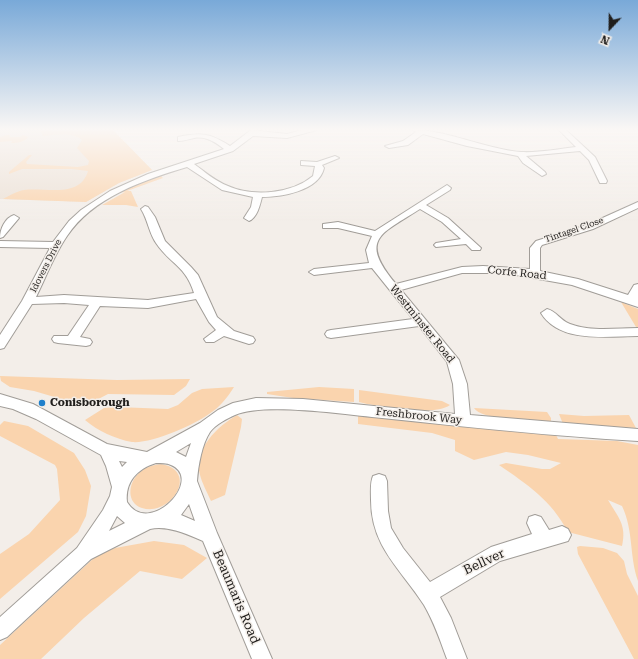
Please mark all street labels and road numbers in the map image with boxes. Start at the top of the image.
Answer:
street label: Tintagel Close [543,215,605,245]
street label: Idovers Drive [28,238,64,294]
street label: Corfe Road [487,263,547,283]
street label: Westminster Road [387,282,457,366]
street label: Freshbrook Way [375,405,463,427]
street label: Bellver [461,546,507,578]
street label: Beaumaris Road [209,548,263,646]

